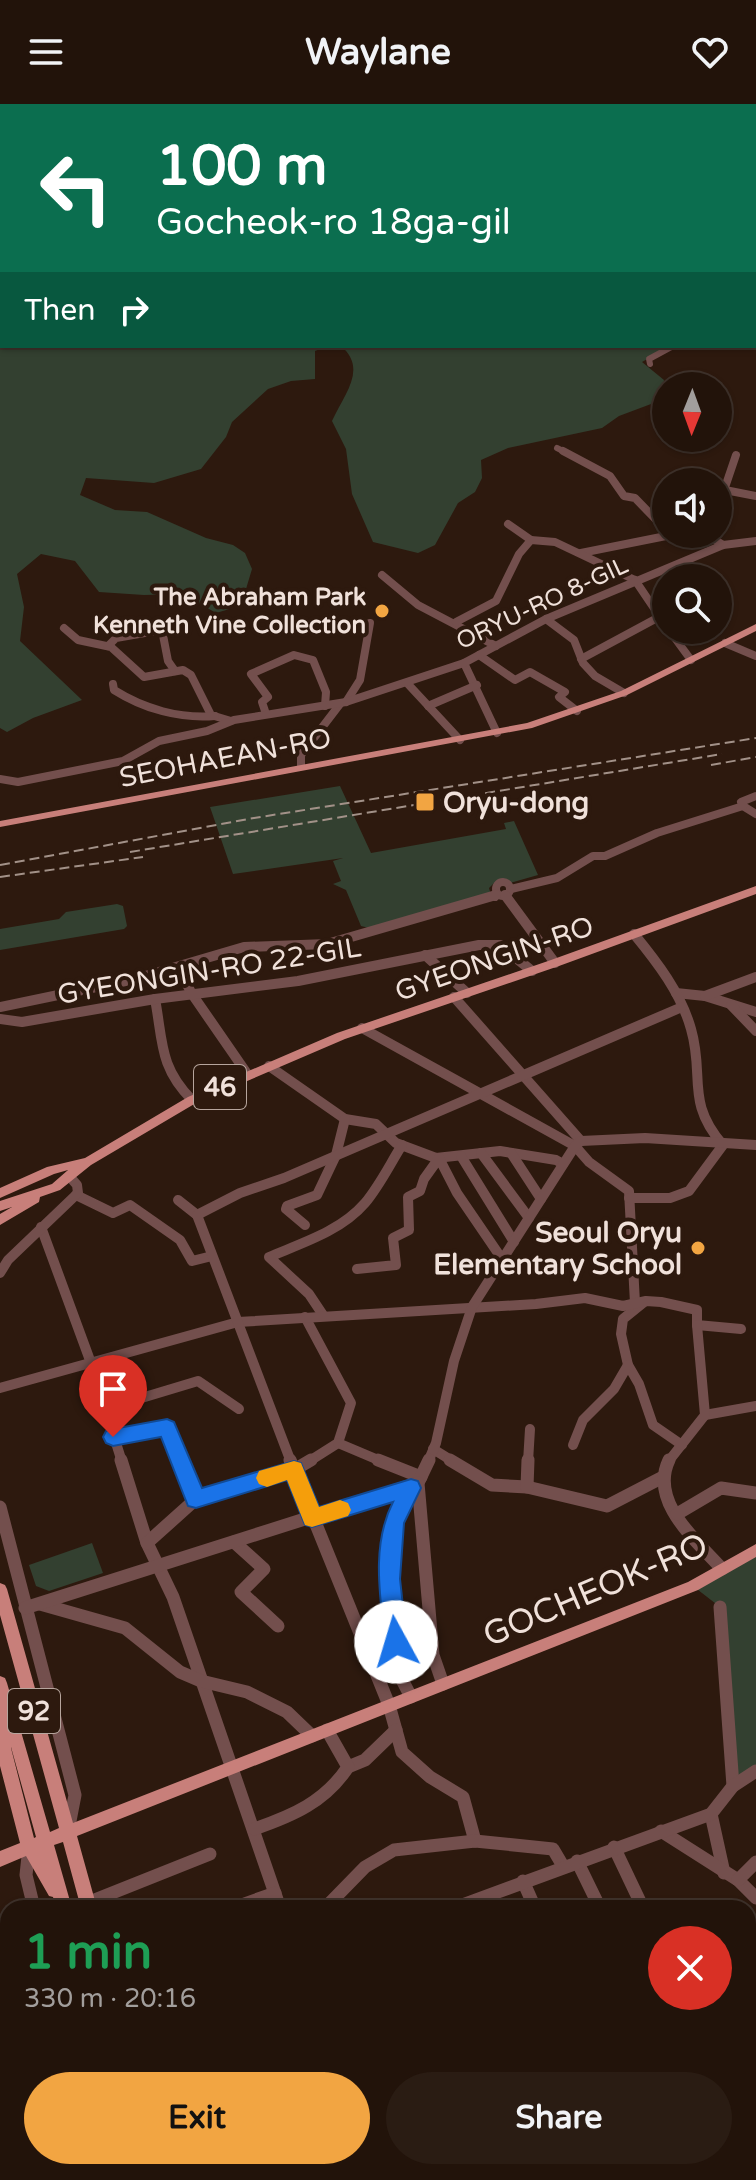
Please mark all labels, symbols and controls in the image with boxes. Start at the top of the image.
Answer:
icon: menu [24,30,68,74]
icon: heart [688,30,732,74]
text: Waylane [305,31,451,74]
text: 100 m [156,133,327,200]
icon: left [24,136,128,240]
text: Gocheok-ro 18ga-gil [156,201,511,244]
icon: right [112,288,156,332]
text: Then [24,292,96,329]
north arrow [652,372,732,452]
map controls [652,372,732,644]
button: sound [652,468,732,548]
street label: ORYU-RO 8-GIL [452,551,633,656]
button: search [652,564,732,644]
place label: The Abraham Park Kenneth Vine Collection [93,583,366,640]
marker: The Abraham Park Kenneth Vine Collection [373,602,391,620]
street label: SEOHAEAN-RO [116,721,334,795]
place label: Oryu-dong [443,786,589,820]
marker: Oryu-dong [414,791,436,813]
street label: GYEONGIN-RO [391,909,598,1009]
street label: GYEONGIN-RO 22-GIL [55,930,363,1012]
road number: 46 [194,1065,246,1109]
place label: Seoul Oryu Elementary School [433,1216,682,1282]
marker: Seoul Oryu Elementary School [689,1239,707,1257]
pin [79,1355,147,1437]
icon: arrive [91,1367,135,1411]
street label: GOCHEOK-RO [477,1525,714,1656]
position arrow [354,1600,438,1684]
road number: 92 [8,1689,60,1733]
text: 1 min [24,1924,152,1982]
button: close [648,1926,732,2010]
text: 330 m · 20:16 [24,1983,196,2014]
button: Exit [24,2072,370,2164]
button: Share [386,2072,732,2164]

